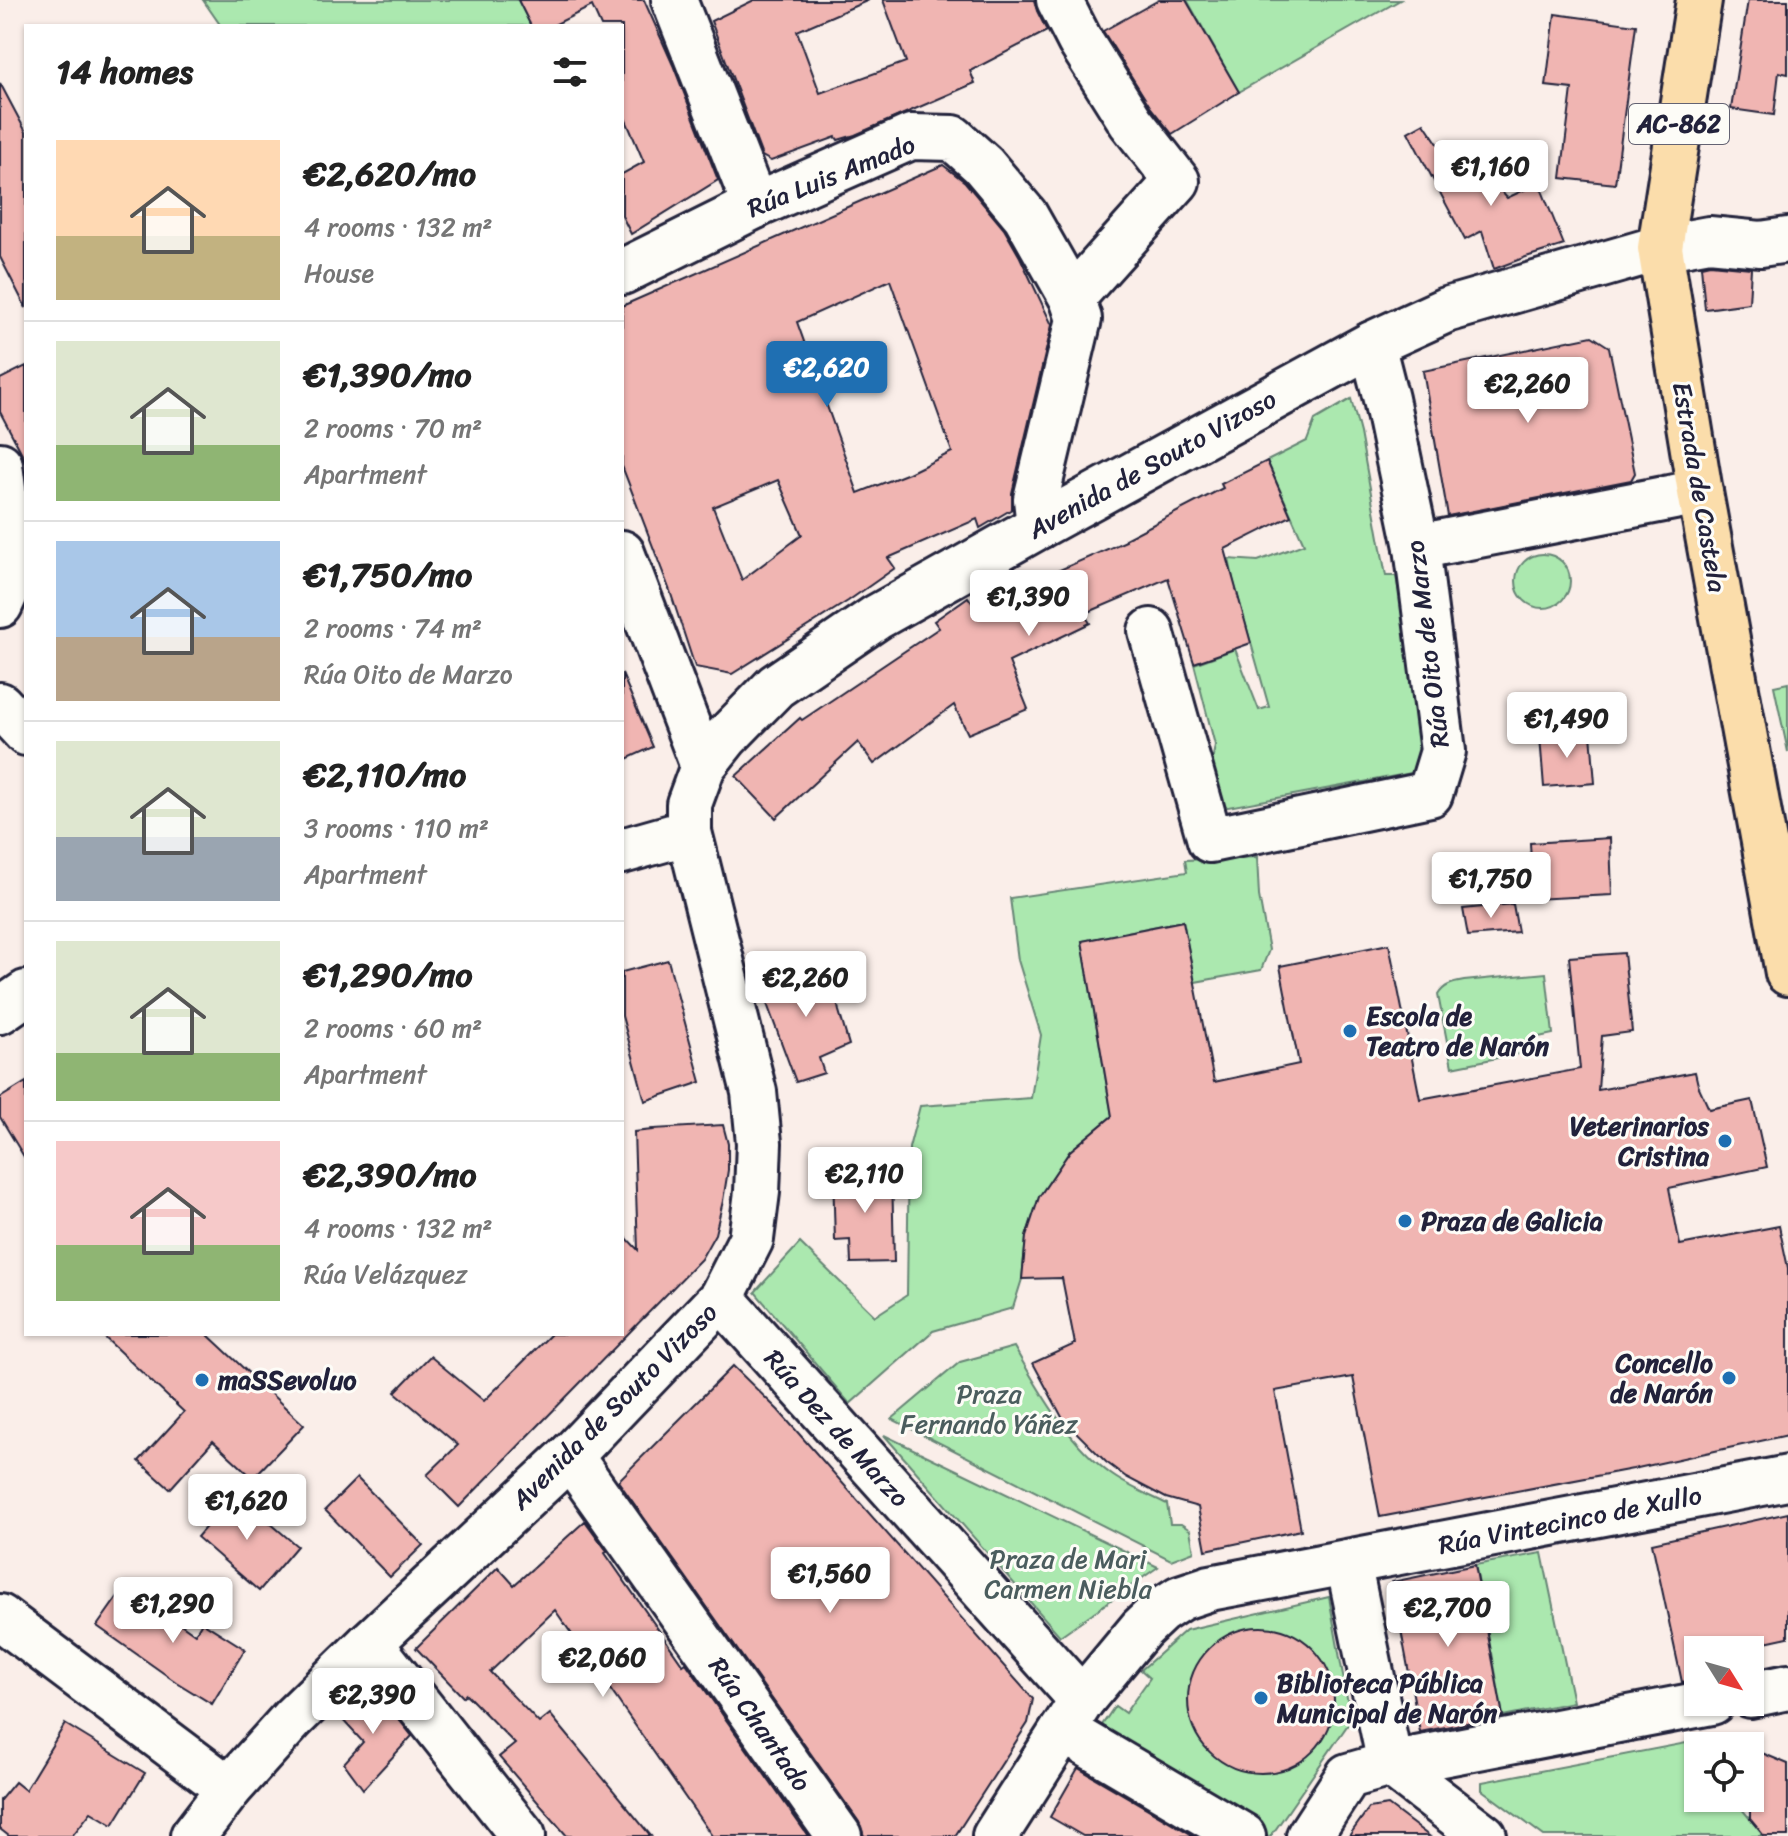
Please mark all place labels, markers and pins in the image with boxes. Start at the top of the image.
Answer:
pin: €1,160 [1426,140,1556,208]
pin: €2,620 [762,341,892,409]
pin: €2,260 [1463,357,1593,425]
pin: €1,390 [964,570,1094,638]
pin: €1,490 [1502,692,1632,760]
pin: €1,750 [1426,852,1556,920]
pin: €2,260 [741,951,871,1019]
place label: Escola de Teatro de Narón [1366,993,1549,1069]
marker: Escola de Teatro de Narón [1341,1022,1359,1040]
place label: Veterinarios Cristina [1570,1103,1710,1179]
marker: Veterinarios Cristina [1716,1132,1734,1150]
pin: €2,110 [800,1147,930,1215]
place label: Praza de Galicia [1421,1198,1603,1244]
marker: Praza de Galicia [1396,1212,1414,1230]
place label: Concello de Narón [1610,1340,1714,1416]
place label: maSSevoluo [217,1357,357,1403]
marker: Concello de Narón [1720,1369,1738,1387]
marker: maSSevoluo [193,1371,211,1389]
pin: €1,620 [182,1474,312,1542]
pin: €1,560 [765,1547,895,1615]
pin: €1,290 [108,1577,238,1645]
pin: €2,700 [1383,1581,1513,1649]
pin: €2,060 [538,1631,668,1699]
place label: Biblioteca Pública Municipal de Narón [1276,1660,1497,1736]
pin: €2,390 [308,1668,438,1736]
marker: Biblioteca Pública Municipal de Narón [1252,1689,1270,1707]

